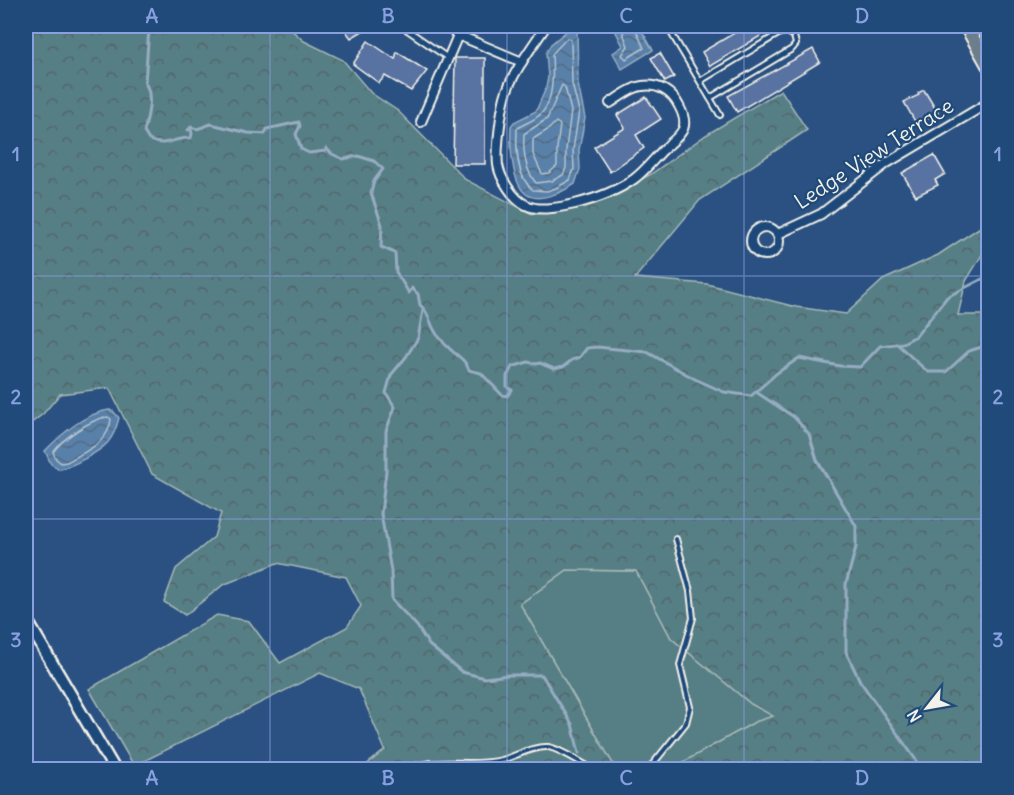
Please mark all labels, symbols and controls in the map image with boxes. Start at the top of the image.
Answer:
text: A [146,3,159,28]
text: B [381,3,395,28]
text: C [619,3,633,28]
text: D [855,3,869,28]
street label: Ledge View Terrace [789,92,958,215]
text: 1 [12,141,20,166]
text: 1 [994,141,1002,166]
text: 2 [11,384,22,409]
text: 2 [993,384,1004,409]
text: 3 [10,627,22,652]
text: 3 [992,627,1004,652]
north arrow [897,678,957,738]
text: N [903,706,926,726]
text: A [146,765,159,790]
text: B [381,765,395,790]
text: C [619,765,633,790]
text: D [855,765,869,790]

